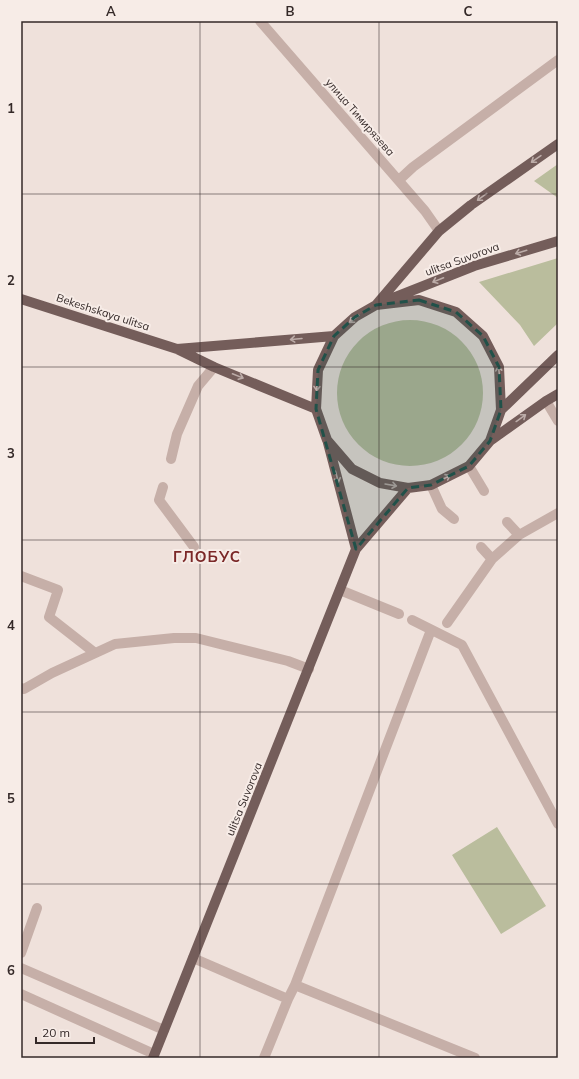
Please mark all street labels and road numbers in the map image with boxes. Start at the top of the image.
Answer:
street label: улица Тимирязева [322,75,398,159]
street label: ulitsa Suvorova [423,239,501,279]
street label: Bekeshskaya ulitsa [55,290,151,334]
street label: ulitsa Suvorova [223,760,265,838]

